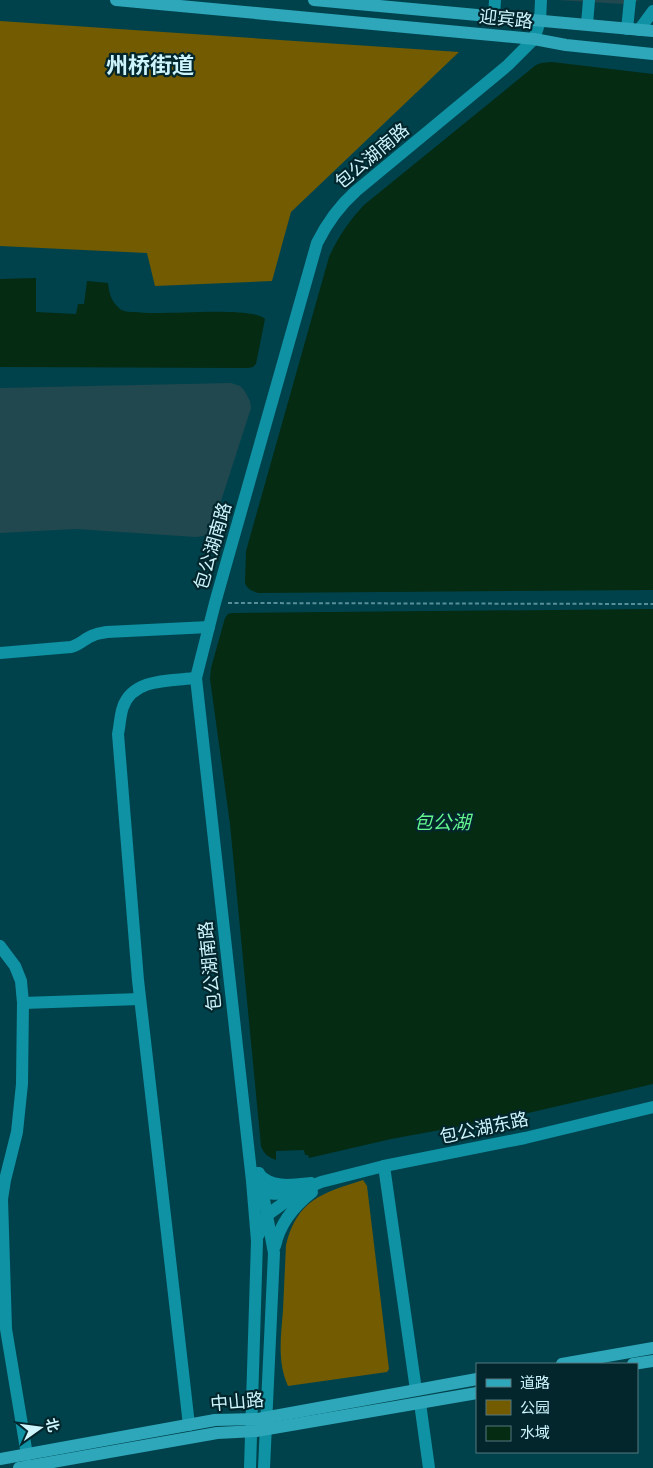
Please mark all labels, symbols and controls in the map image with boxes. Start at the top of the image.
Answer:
street label: 迎宾路 [478,6,534,32]
district label: 州桥街道 [106,53,194,78]
street label: 包公湖南路 [331,119,413,193]
street label: 包公湖南路 [191,500,235,592]
water label: 包公湖 [413,812,473,833]
street label: 包公湖南路 [195,920,225,1012]
street label: 包公湖东路 [438,1109,530,1147]
legend [476,1363,638,1453]
text: 道路 [520,1374,550,1391]
street label: 中山路 [209,1390,265,1414]
text: 公园 [520,1399,550,1416]
north arrow [15,1403,65,1453]
text: 北 [43,1416,62,1434]
text: 水域 [520,1424,550,1441]

